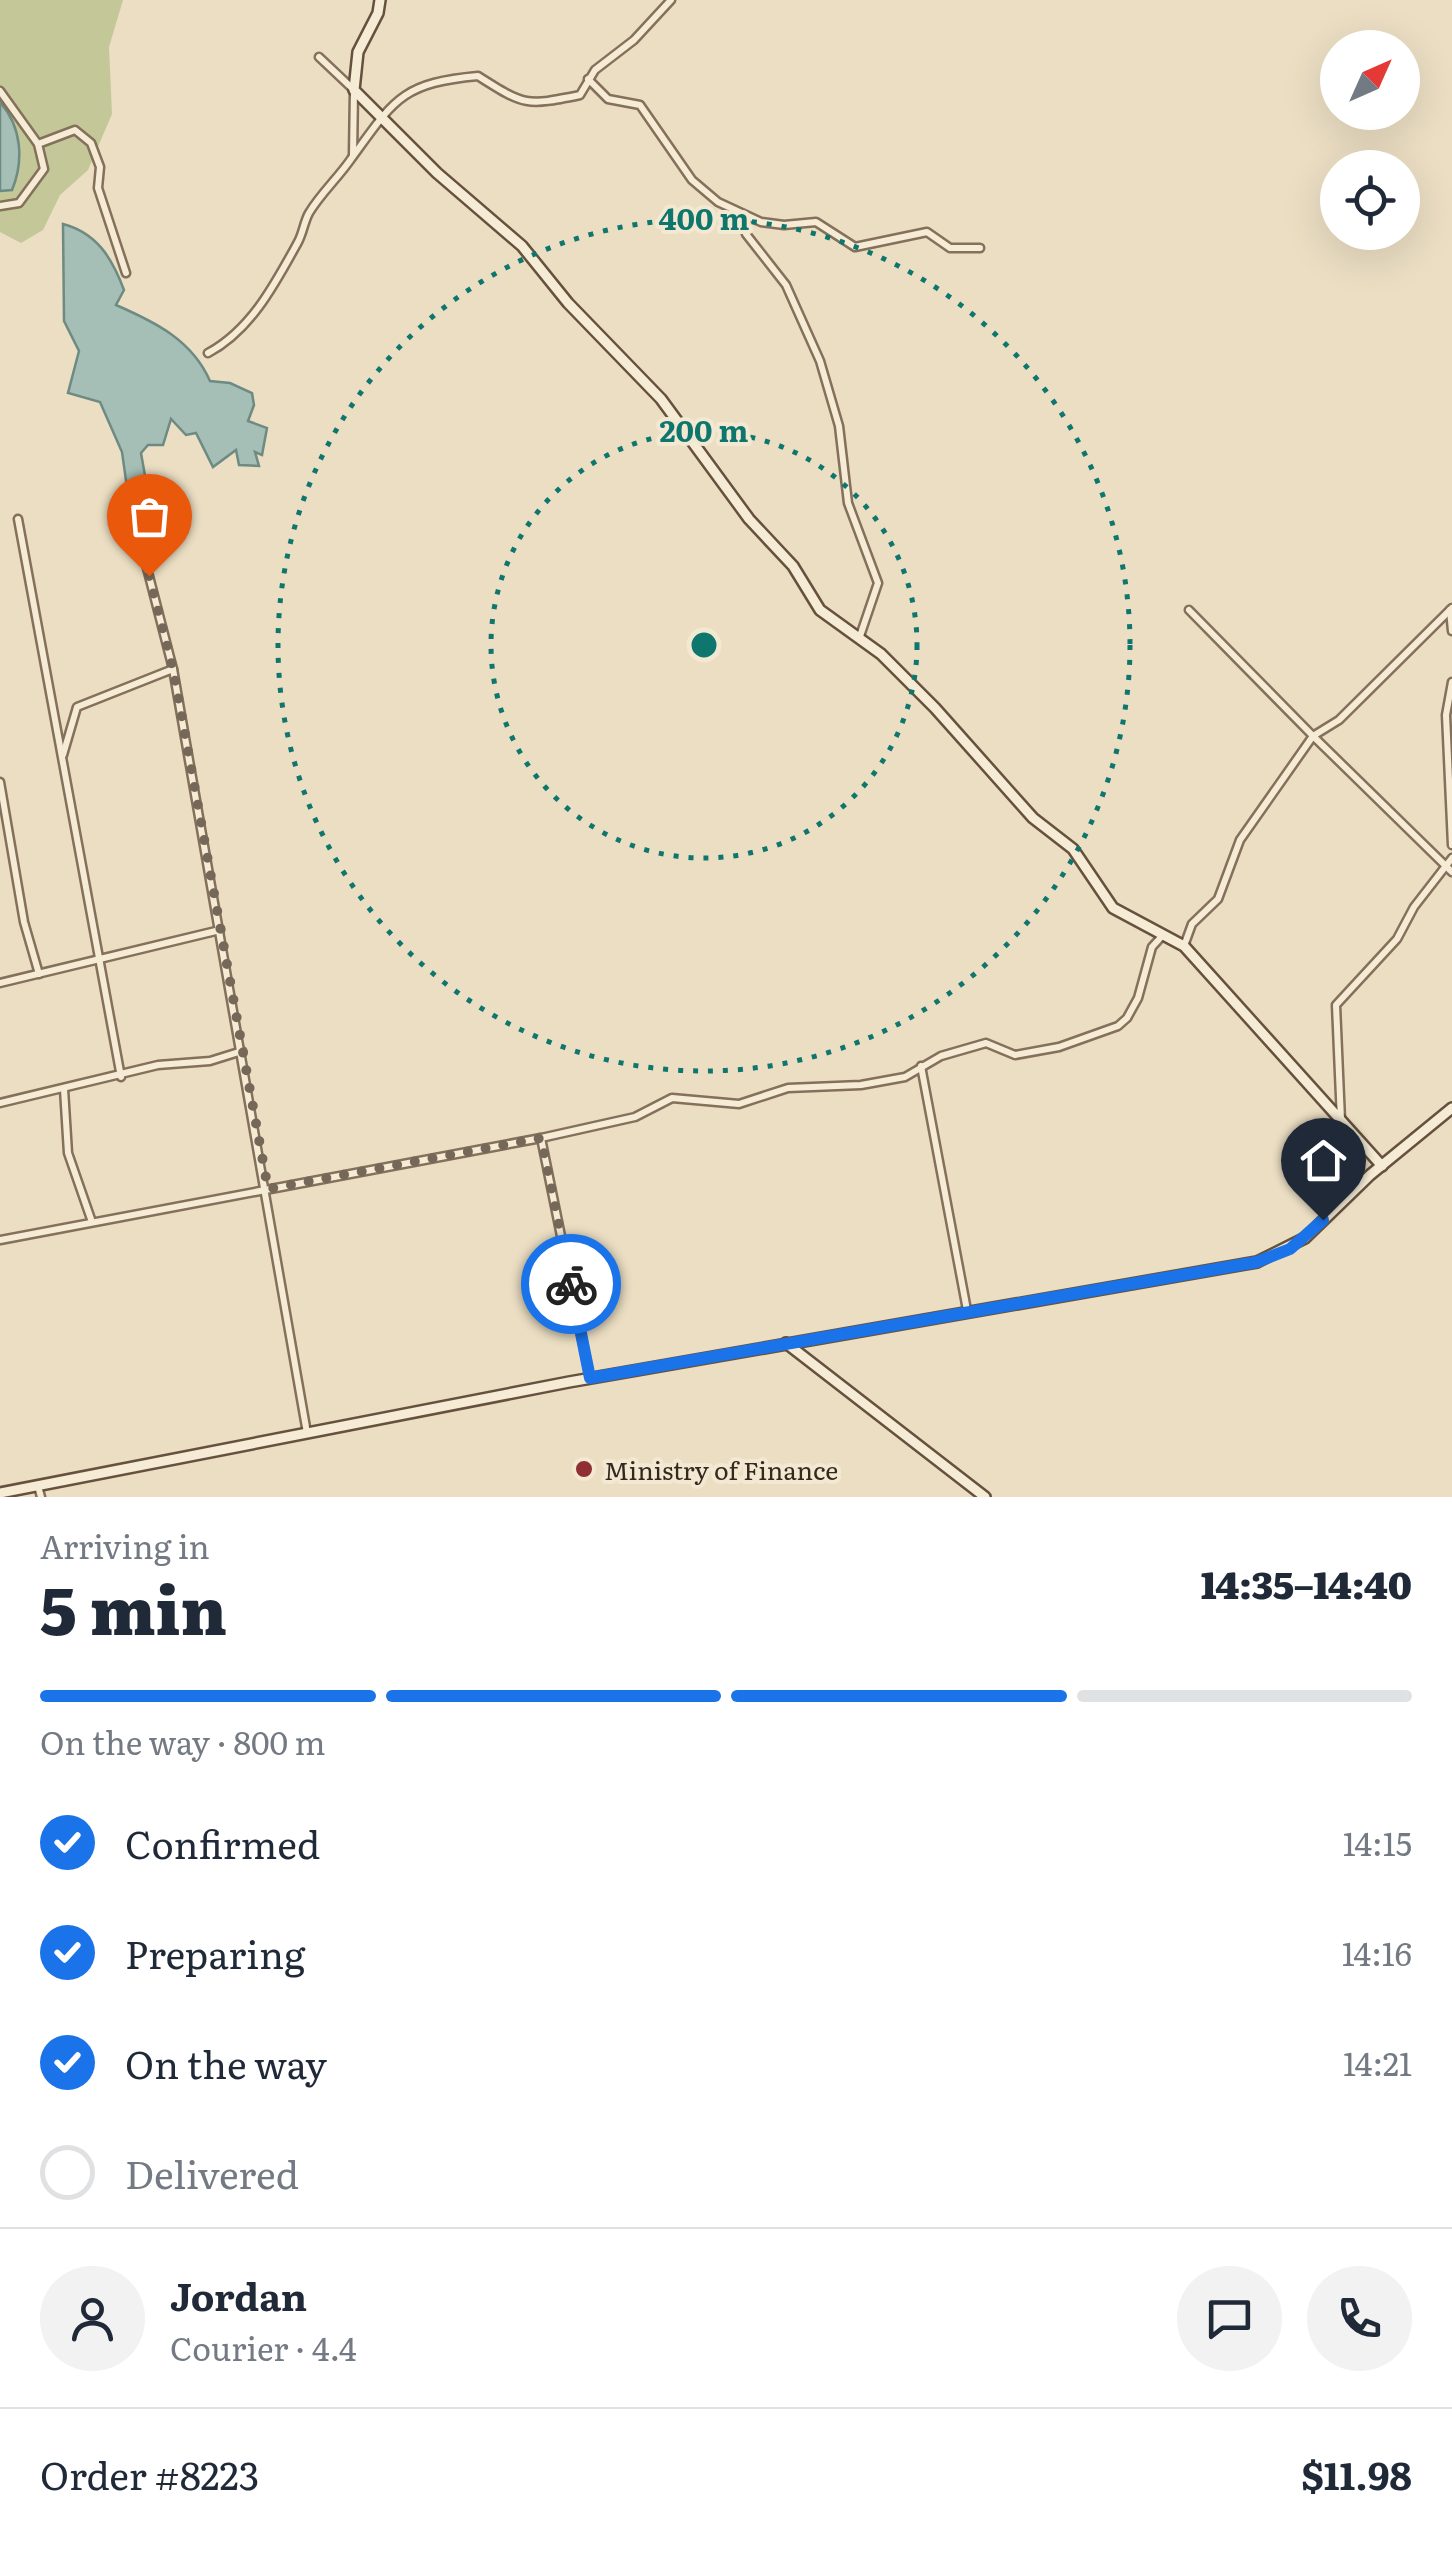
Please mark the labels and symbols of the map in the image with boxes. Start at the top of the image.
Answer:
north arrow [1320,30,1420,130]
text: 400 m [659,195,750,239]
text: 200 m [660,407,749,451]
pin [107,474,192,577]
centre of rings [686,627,722,663]
pin [1281,1118,1366,1221]
courier [521,1234,621,1334]
place label: Ministry of Finance [604,1451,838,1488]
marker: Ministry of Finance [573,1458,595,1480]

